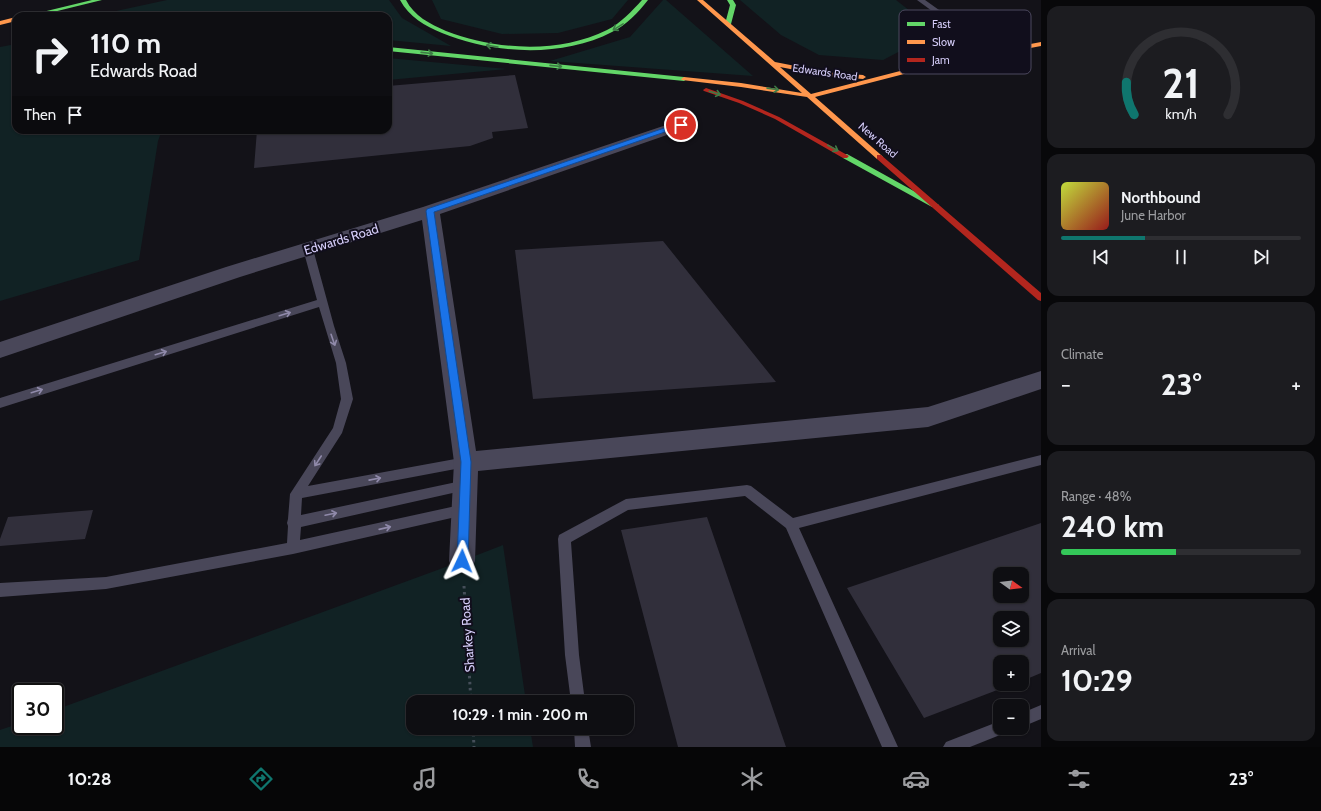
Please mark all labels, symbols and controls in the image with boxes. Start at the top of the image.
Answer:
legend [899,10,1031,74]
text: Fast [932,17,951,31]
one-way arrow [612,23,624,31]
text: 110 m [90,26,161,60]
icon: right [24,28,76,80]
text: Slow [932,35,955,49]
one-way arrow [486,42,499,50]
one-way arrow [420,49,433,57]
text: Jam [931,53,950,67]
text: 21 [1162,58,1200,108]
text: Edwards Road [90,60,197,82]
street label: Edwards Road [792,61,858,83]
one-way arrow [549,63,562,70]
one-way arrow [766,85,779,93]
one-way arrow [709,90,722,97]
icon: arrive [64,104,86,126]
text: km/h [1165,105,1197,123]
text: Then [24,106,56,124]
pin [664,108,698,142]
icon: arrive [670,114,692,136]
street label: New Road [855,119,901,161]
one-way arrow [827,145,839,153]
text: Northbound [1121,189,1201,207]
text: June Harbor [1121,207,1186,223]
street label: Edwards Road [302,220,380,258]
icon: previous [1090,246,1112,268]
icon: pause [1170,246,1192,268]
icon: next [1250,246,1272,268]
one-way arrow [279,310,292,317]
one-way arrow [330,333,338,345]
text: Climate [1061,346,1103,362]
one-way arrow [155,348,167,356]
text: 23° [1161,366,1201,403]
text: − [1061,371,1071,398]
text: + [1291,371,1301,398]
one-way arrow [31,387,44,394]
one-way arrow [314,455,322,466]
one-way arrow [369,475,382,483]
text: Range · 48% [1061,488,1131,504]
text: 240 km [1061,508,1164,545]
one-way arrow [324,510,337,518]
one-way arrow [378,523,391,531]
position arrow [441,540,483,582]
north arrow [993,567,1029,603]
map controls [993,567,1029,735]
street label: Sharkey Road [456,597,478,673]
button: layers [993,611,1029,647]
text: Arrival [1061,642,1096,658]
button: + [993,655,1029,691]
text: 10:29 [1061,662,1133,699]
speed limit sign: 30 [12,683,64,735]
button: − [993,699,1029,735]
text: 10:29 · 1 min · 200 m [452,706,588,724]
icon: directions [247,765,275,793]
icon: music [411,765,439,793]
icon: phone [574,765,602,793]
icon: climate [738,765,766,793]
icon: car [902,765,930,793]
icon: filters [1065,765,1093,793]
text: 10:28 [68,768,112,790]
text: 23° [1229,768,1253,790]

